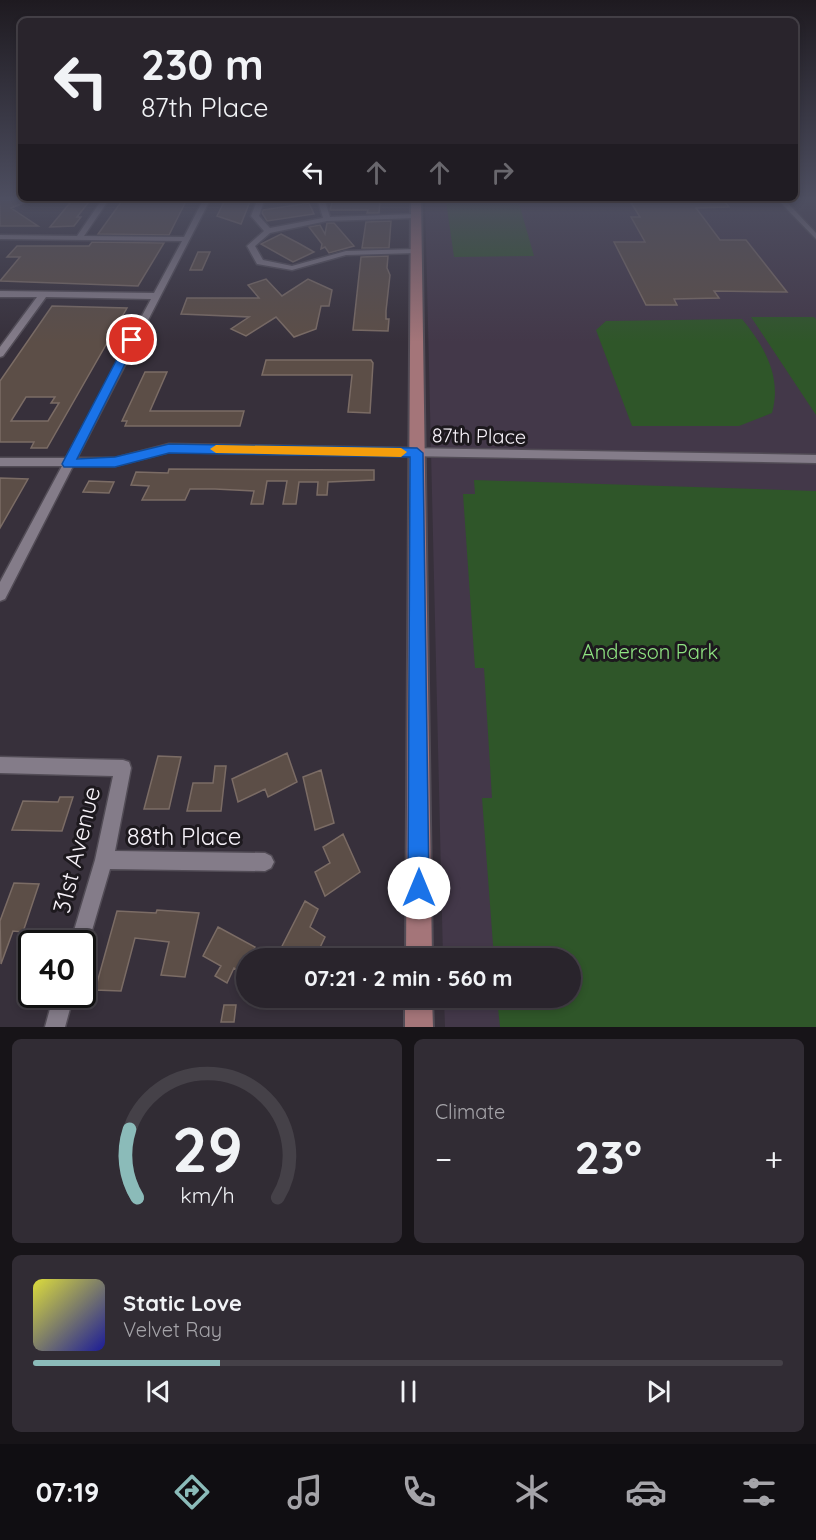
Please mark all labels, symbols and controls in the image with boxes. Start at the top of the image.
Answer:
text: 230 m [141,38,264,91]
icon: left [42,42,120,120]
text: 87th Place [141,90,268,124]
icon: left [297,156,330,189]
icon: ahead [360,156,393,189]
icon: ahead [423,156,456,189]
icon: right [486,156,519,189]
pin [106,314,157,365]
icon: arrive [115,323,148,356]
street label: 87th Place [432,422,526,449]
park label: Anderson Park [582,639,718,664]
street label: 31st Avenue [46,783,106,916]
street label: 88th Place [127,821,241,851]
position arrow [387,856,451,920]
speed limit sign: 40 [18,930,96,1008]
text: 07:21 · 2 min · 560 m [304,964,513,992]
text: Climate [435,1099,505,1124]
text: 29 [172,1110,242,1188]
text: 23° [575,1129,642,1185]
text: − [435,1138,452,1179]
text: + [764,1138,783,1179]
text: km/h [180,1182,234,1208]
text: Static Love [123,1289,242,1317]
text: Velvet Ray [123,1317,222,1342]
icon: previous [142,1375,175,1408]
icon: pause [392,1375,425,1408]
icon: next [642,1375,675,1408]
icon: directions [171,1471,213,1513]
icon: music [284,1471,326,1513]
icon: phone [398,1471,440,1513]
icon: climate [511,1471,553,1513]
icon: car [625,1471,667,1513]
icon: filters [738,1471,780,1513]
text: 07:19 [36,1475,99,1509]

